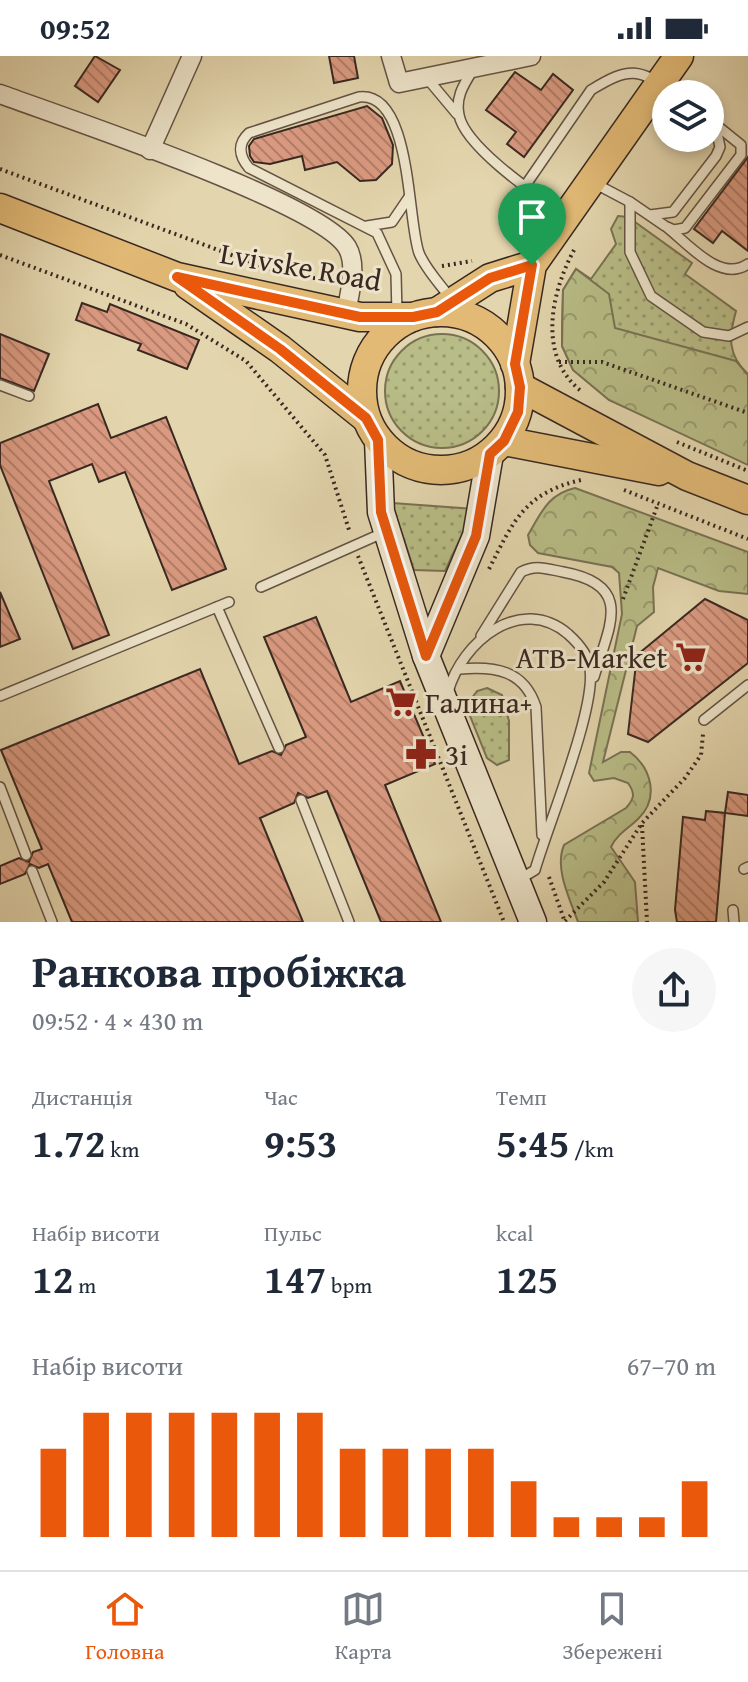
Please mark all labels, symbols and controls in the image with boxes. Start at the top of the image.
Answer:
text: 09:52 [40,6,111,50]
map controls [652,80,724,152]
button: layers [652,80,724,152]
pin [498,183,566,265]
icon: arrive [510,195,554,239]
street label: Lvivske Road [217,230,385,302]
place label: ATB-Market [516,635,667,679]
supermarket icon: ATB-Market [674,640,708,674]
place label: Галина+ [425,680,532,724]
supermarket icon: Галина+ [384,685,418,719]
place label: 3i [445,732,468,776]
pharmacy icon: 3i [404,737,438,771]
text: Ранкова пробіжка [32,939,406,1003]
button: share [632,948,716,1032]
text: 09:52 · 4 × 430 m [32,1001,203,1040]
text: Дистанція [32,1081,133,1113]
text: Час [264,1081,298,1113]
text: Темп [496,1081,547,1113]
text: 1.72 [32,1113,105,1172]
text: 9:53 [264,1113,337,1172]
text: 5:45 [496,1113,569,1172]
text: km [105,1133,139,1165]
text: /km [569,1133,614,1165]
text: Набір висоти [32,1217,160,1249]
text: Пульс [264,1217,322,1249]
text: kcal [496,1217,534,1249]
text: 12 [32,1249,73,1308]
text: 147 [264,1249,326,1308]
text: 125 [496,1249,558,1308]
text: m [73,1269,96,1301]
text: bpm [326,1269,372,1301]
text: Набір висоти [32,1346,183,1385]
text: 67–70 m [627,1346,716,1385]
tab: Головна [85,1587,164,1667]
tab: Карта [335,1587,392,1667]
tab: Збережені [562,1587,663,1667]

